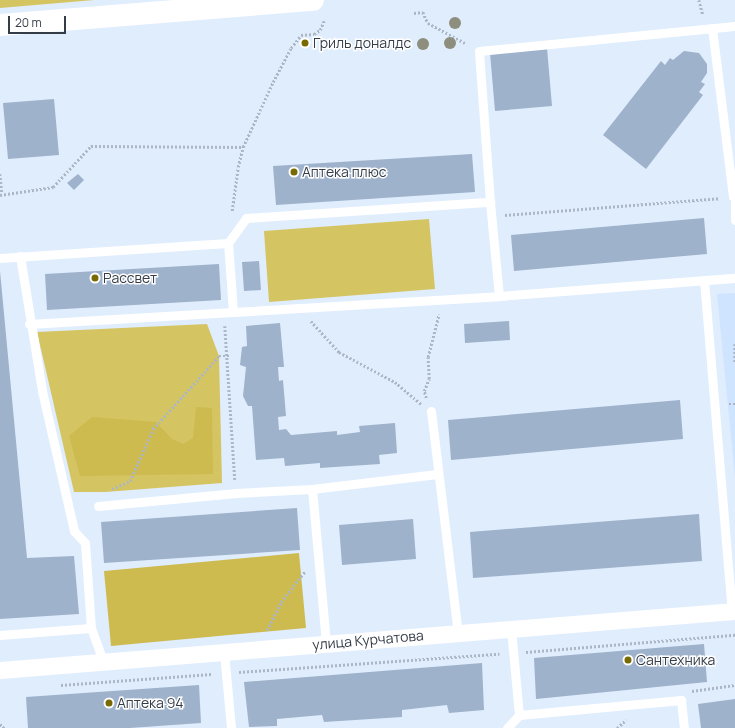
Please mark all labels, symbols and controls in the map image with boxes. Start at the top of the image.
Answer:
scale bar [10,8,68,34]
text: 20 m [15,14,42,31]
place label: Гриль доналдс [313,35,411,51]
marker: Гриль доналдс [300,38,310,48]
place label: Аптека плюс [302,164,386,180]
marker: Аптека плюс [289,167,299,177]
place label: Рассвет [103,270,157,286]
marker: Рассвет [90,273,100,283]
street label: улица Курчатова [312,627,424,653]
place label: Сантехника [636,652,715,668]
marker: Сантехника [623,655,633,665]
place label: Аптека 94 [117,695,184,711]
marker: Аптека 94 [104,698,114,708]

